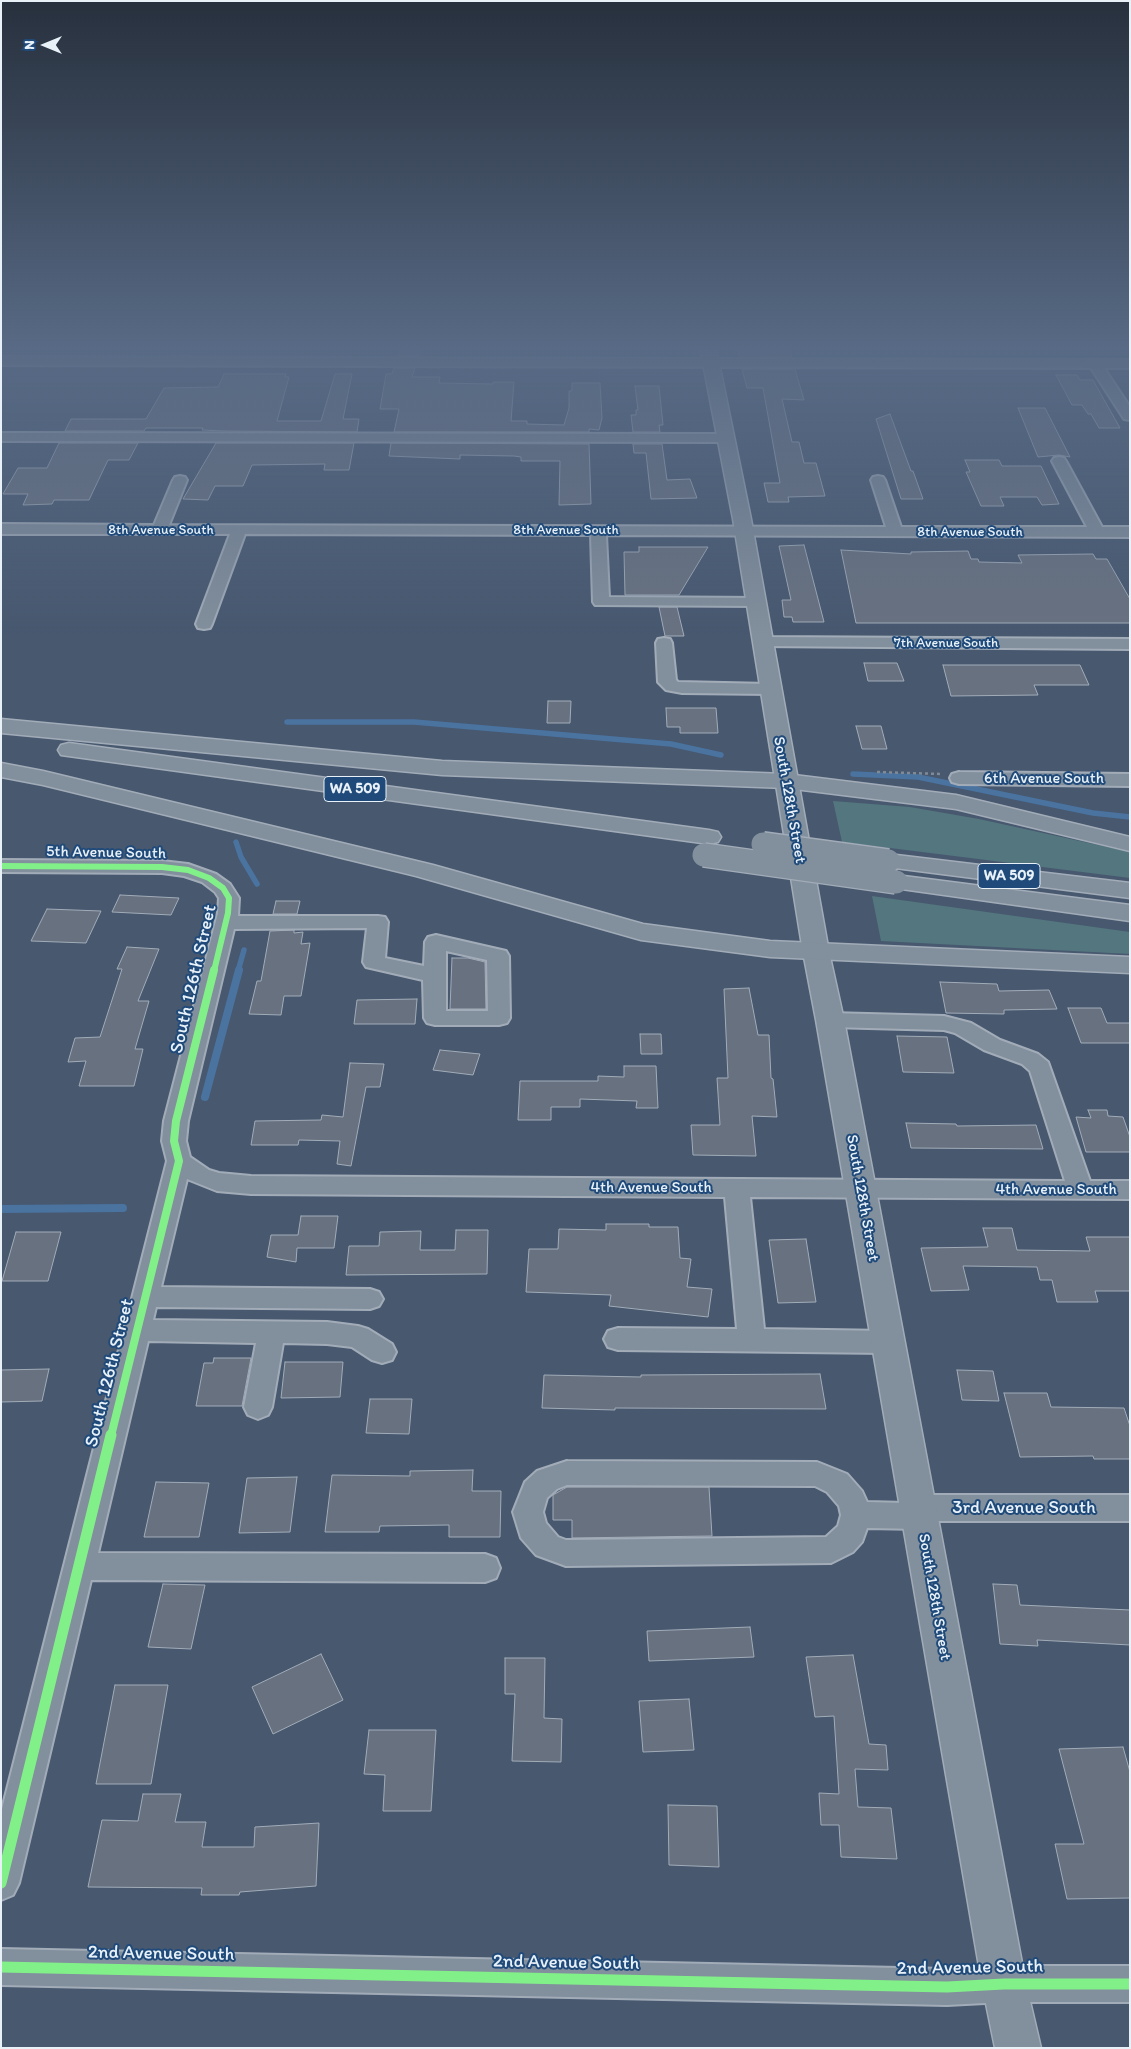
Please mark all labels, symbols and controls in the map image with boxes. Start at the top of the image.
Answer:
north arrow [20,20,70,70]
text: N [21,40,38,50]
street label: 8th Avenue South [108,522,214,538]
street label: 8th Avenue South [513,522,619,538]
street label: 8th Avenue South [917,524,1023,540]
street label: 7th Avenue South [894,635,998,651]
street label: South 128th Street [768,735,810,865]
street label: 6th Avenue South [984,769,1104,789]
road number: WA 509 [324,776,386,802]
street label: 5th Avenue South [46,842,166,864]
road number: WA 509 [978,864,1040,888]
street label: South 126th Street [166,902,222,1056]
street label: South 128th Street [841,1133,883,1263]
street label: 4th Avenue South [590,1178,712,1198]
street label: 4th Avenue South [995,1180,1117,1200]
street label: South 126th Street [81,1296,139,1450]
street label: 3rd Avenue South [952,1497,1096,1519]
street label: South 128th Street [913,1532,955,1662]
street label: 2nd Avenue South [88,1941,234,1967]
street label: 2nd Avenue South [493,1950,639,1976]
street label: 2nd Avenue South [897,1955,1043,1981]

